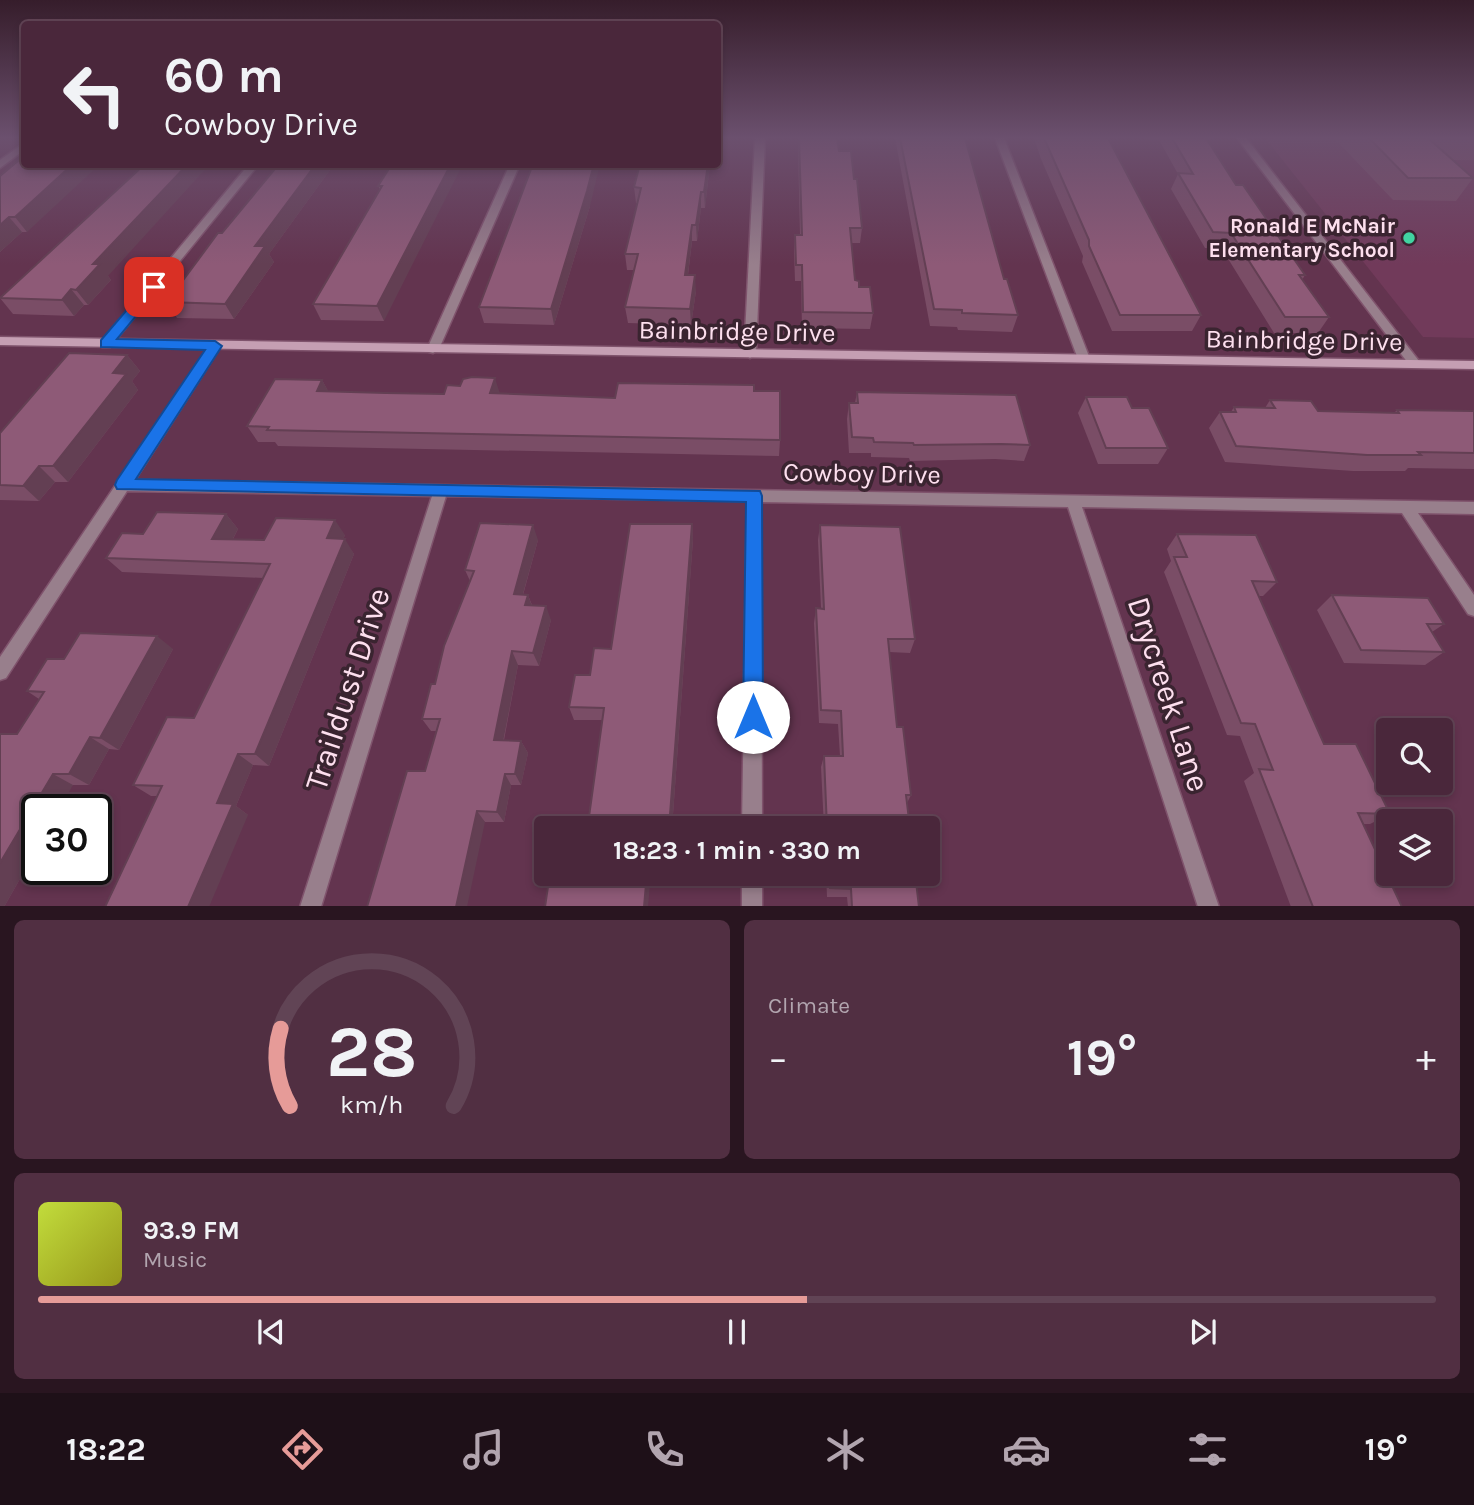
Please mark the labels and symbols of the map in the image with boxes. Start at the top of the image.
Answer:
place label: Ronald E McNair Elementary School [1209,214,1396,262]
marker: Ronald E McNair Elementary School [1401,230,1417,246]
pin [124,257,184,317]
street label: Bainbridge Drive [638,314,836,349]
street label: Bainbridge Drive [1205,323,1403,358]
street label: Cowboy Drive [783,457,941,490]
street label: Traildust Drive [297,583,398,795]
street label: Drycreek Lane [1120,592,1217,796]
position arrow [716,680,790,754]
speed limit sign: 30 [21,794,112,885]

